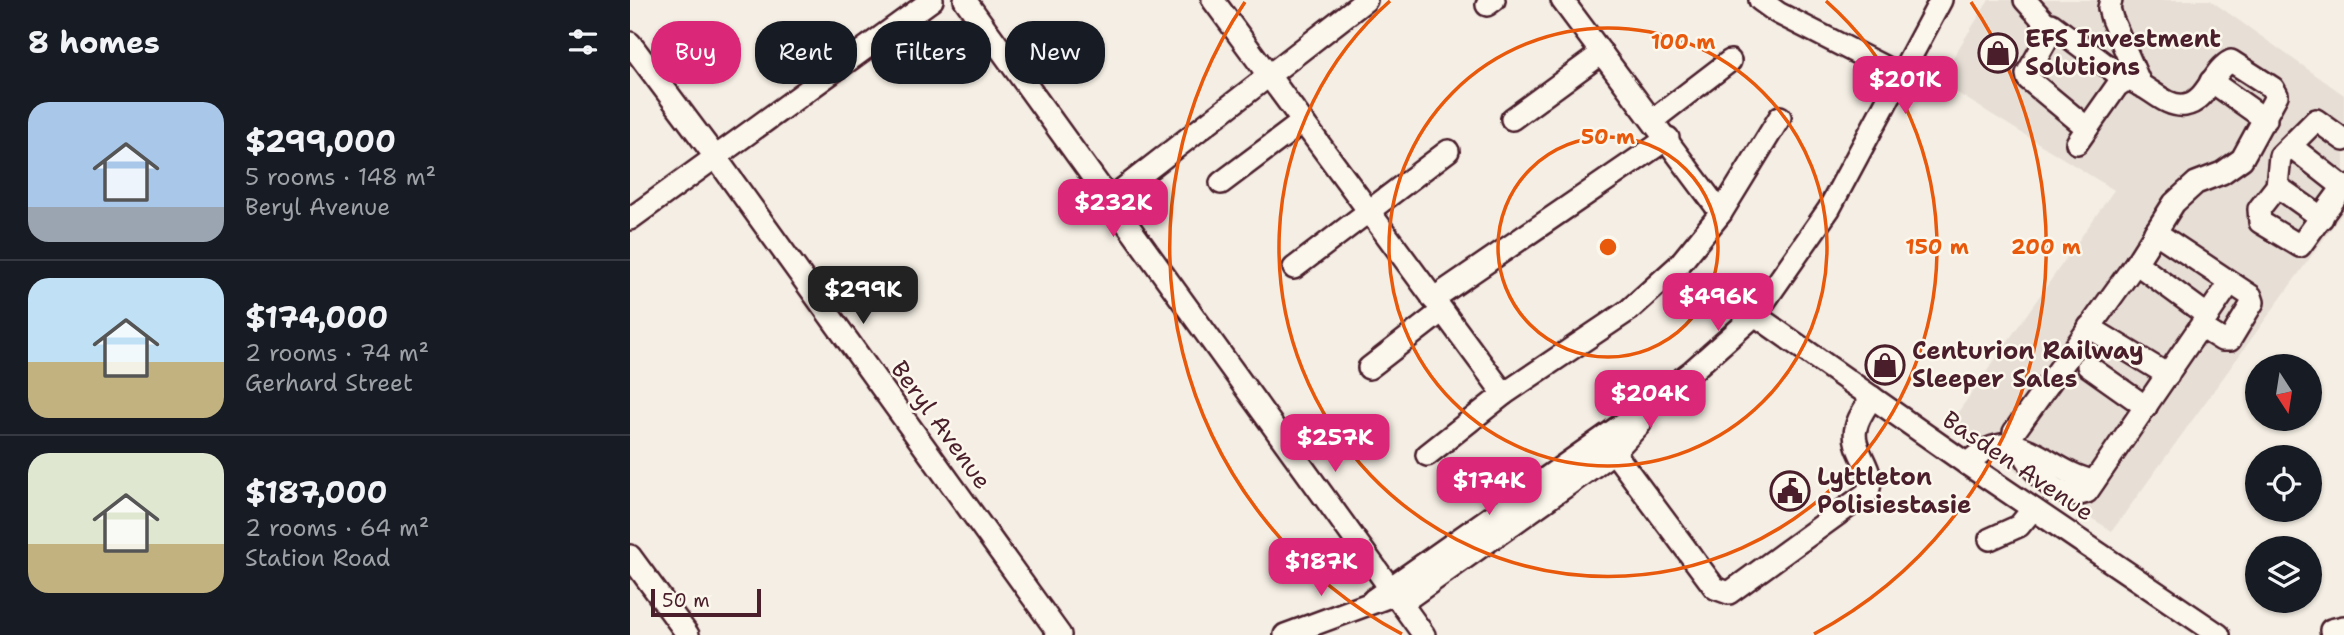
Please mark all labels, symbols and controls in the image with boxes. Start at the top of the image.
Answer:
chip: Buy [651,21,741,84]
chip: Rent [755,21,857,84]
chip: Filters [871,21,991,84]
chip: New [1005,21,1105,84]
text: 8 homes [28,22,160,63]
icon: filters [564,23,602,61]
place label: EFS Investment Solutions [2025,23,2221,83]
text: 100 m [1651,28,1715,56]
shop icon: EFS Investment Solutions [1977,32,2019,74]
pin: $201K [1856,57,1954,116]
text: $201K [1869,64,1941,94]
text: $299,000 [245,121,396,162]
text: 50 m [1581,123,1635,151]
icon: home [84,130,168,214]
text: 5 rooms · 148 m² [245,162,436,192]
pin: $232K [1064,180,1162,239]
text: $232K [1074,187,1152,217]
text: Beryl Avenue [245,192,390,222]
text: 150 m [1905,233,1969,261]
text: 200 m [2011,233,2081,261]
centre of rings [1596,235,1620,259]
pin: $299K [814,266,912,326]
text: $299K [824,274,902,304]
pin: $496K [1669,274,1767,333]
text: $496K [1679,281,1757,311]
text: $174,000 [245,297,388,338]
icon: home [84,306,168,390]
place label: Centurion Railway Sleeper Sales [1912,335,2144,395]
text: 2 rooms · 74 m² [245,338,429,368]
shop icon: Centurion Railway Sleeper Sales [1864,344,1906,386]
street label: Beryl Avenue [884,354,998,496]
north arrow [2245,354,2322,430]
map controls [2245,354,2322,613]
text: Gerhard Street [245,368,413,398]
pin: $204K [1601,370,1699,430]
text: $204K [1611,378,1689,408]
street label: Basden Avenue [1936,403,2100,529]
pin: $257K [1286,414,1384,474]
text: $257K [1296,422,1374,452]
button: locate [2245,445,2322,522]
pin: $174K [1440,458,1538,517]
place label: Lyttleton Polisiestasie [1817,461,1971,521]
text: $174K [1453,465,1525,495]
public building icon: Lyttleton Polisiestasie [1769,470,1811,512]
text: $187,000 [245,472,388,513]
icon: home [84,481,168,565]
text: 2 rooms · 64 m² [245,513,429,543]
button: layers [2245,536,2322,613]
pin: $187K [1272,538,1370,598]
text: Station Road [245,543,390,573]
text: $187K [1285,546,1357,576]
scale bar [651,586,761,618]
text: 50 m [662,588,710,613]

